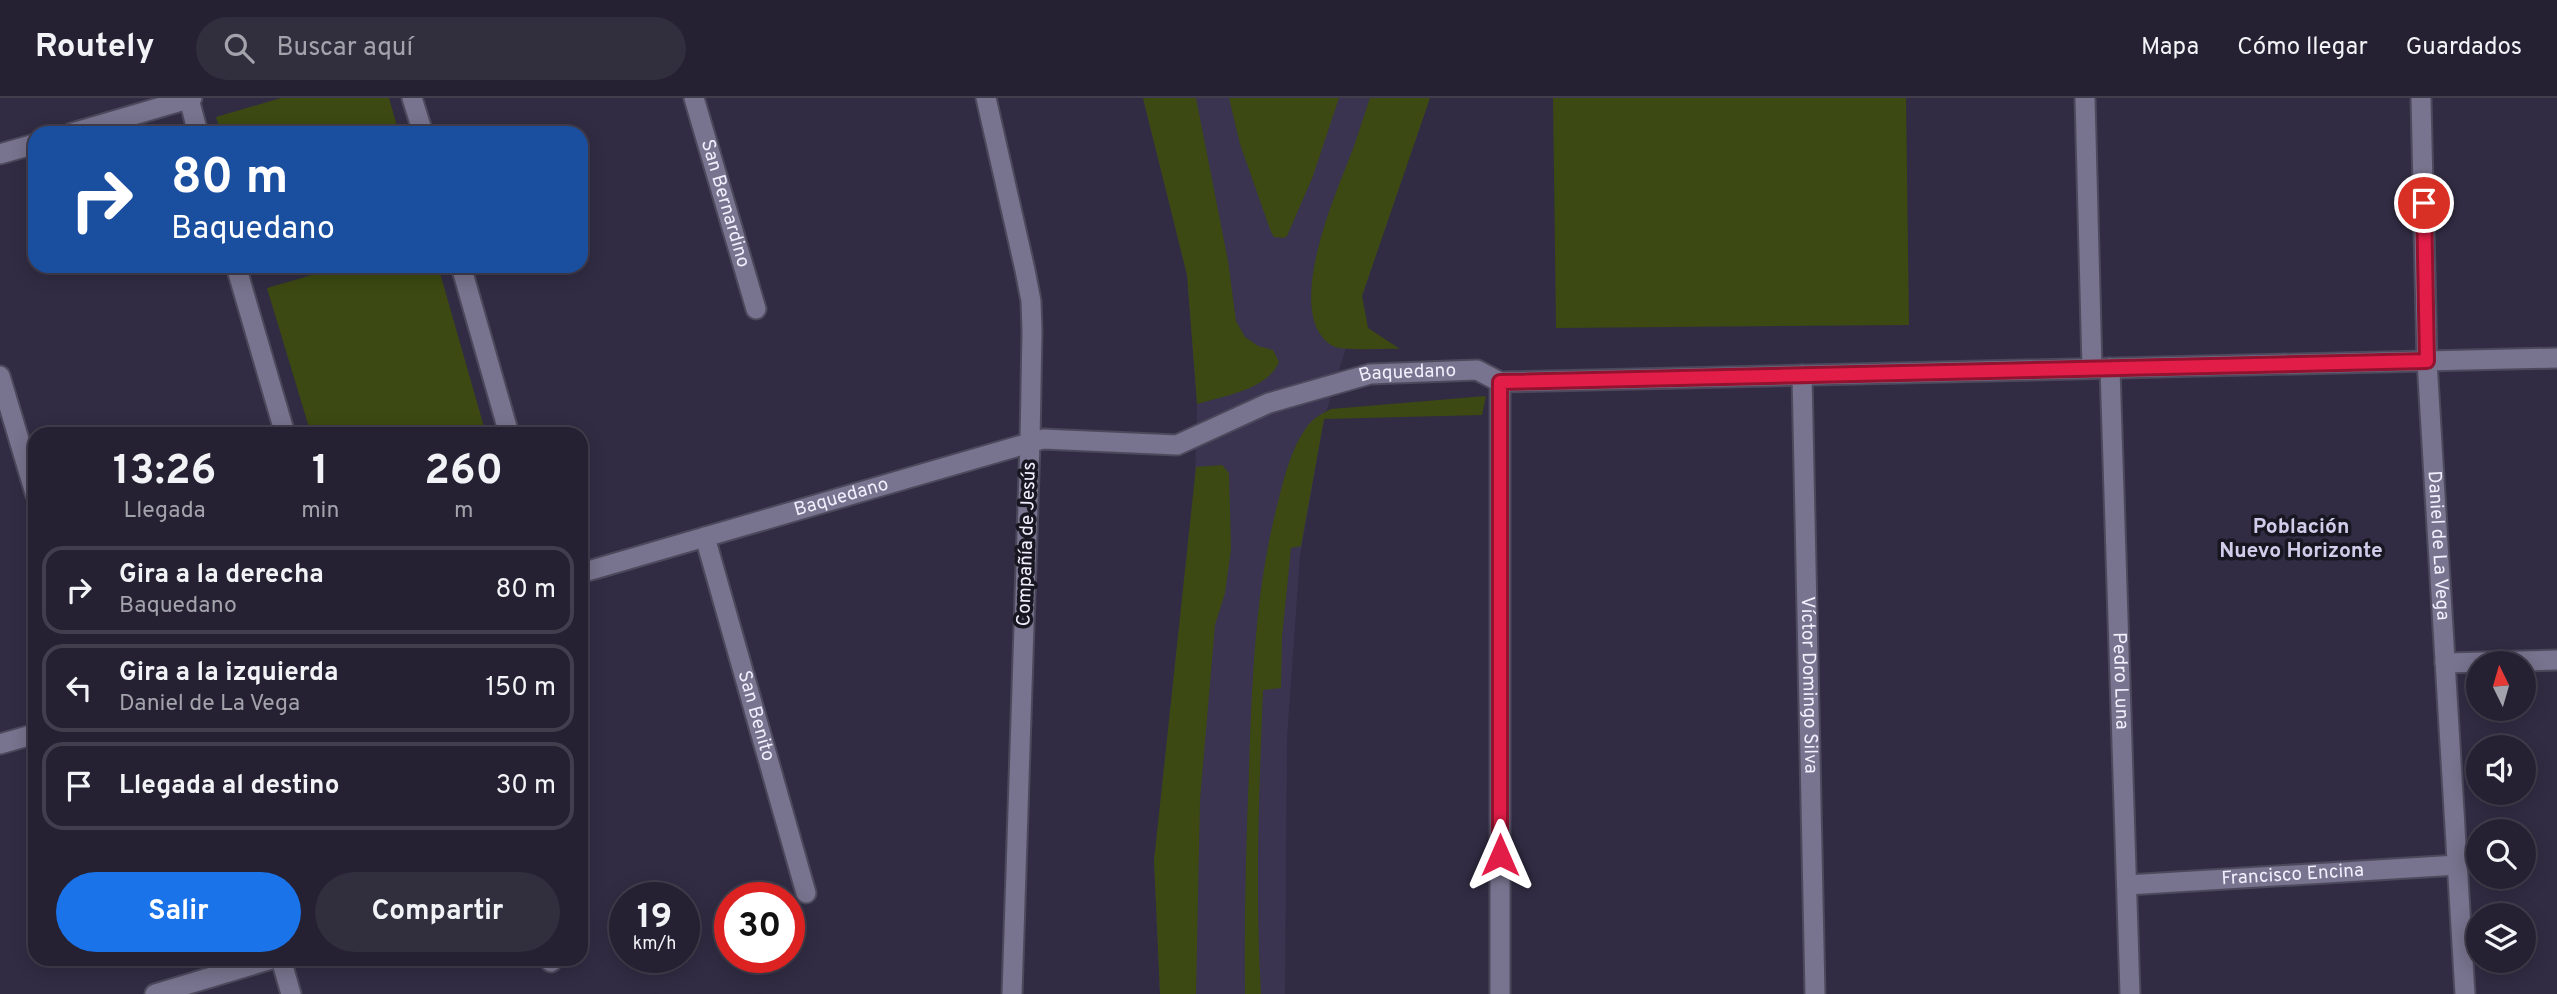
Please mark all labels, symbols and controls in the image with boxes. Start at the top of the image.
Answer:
search box [196,17,686,80]
text: Routely [35,27,154,69]
icon: search [220,29,258,67]
text: Buscar aquí [276,32,413,65]
text: Mapa [2141,33,2199,63]
text: Cómo llegar [2237,33,2368,63]
text: Guardados [2406,33,2522,63]
street label: San Bernardino [695,137,755,270]
text: 80 m [171,149,288,211]
icon: right [56,154,147,245]
pin [2394,173,2454,233]
icon: arrive [2405,184,2443,222]
text: Baquedano [171,210,335,250]
street label: Baquedano [1356,359,1457,389]
text: 13:26 [113,446,216,499]
text: 1 [312,446,329,499]
text: 260 [424,446,503,499]
street label: Compañía de Jesús [1012,461,1042,627]
street label: Daniel de La Vega [2422,470,2455,621]
street label: Baquedano [791,472,891,523]
text: Llegada [123,497,206,526]
text: min [301,497,339,526]
text: m [454,497,473,526]
district label: Población Nuevo Horizonte [2219,514,2383,565]
text: Gira a la derecha [119,559,324,592]
icon: right [60,571,98,609]
text: 80 m [496,574,556,607]
text: Baquedano [119,592,237,621]
street label: Víctor Domingo Silva [1795,596,1822,774]
street label: Pedro Luna [2106,632,2134,730]
north arrow [2466,651,2536,721]
map controls [2466,651,2536,973]
text: Gira a la izquierda [119,657,338,690]
street label: San Benito [732,668,780,764]
icon: left [60,669,98,707]
text: 150 m [485,672,556,705]
text: Daniel de La Vega [119,690,300,719]
button: sound [2466,735,2536,805]
icon: arrive [60,767,98,805]
text: Llegada al destino [119,770,339,803]
text: 30 m [496,770,556,803]
position arrow [1463,818,1537,892]
button: search [2466,819,2536,889]
street label: Francisco Encina [2221,859,2365,891]
button: Salir [56,872,301,952]
button: Compartir [315,872,560,952]
speed limit sign: 30 [714,882,805,973]
text: 19 [637,896,672,940]
button: layers [2466,903,2536,973]
text: km/h [633,933,676,956]

